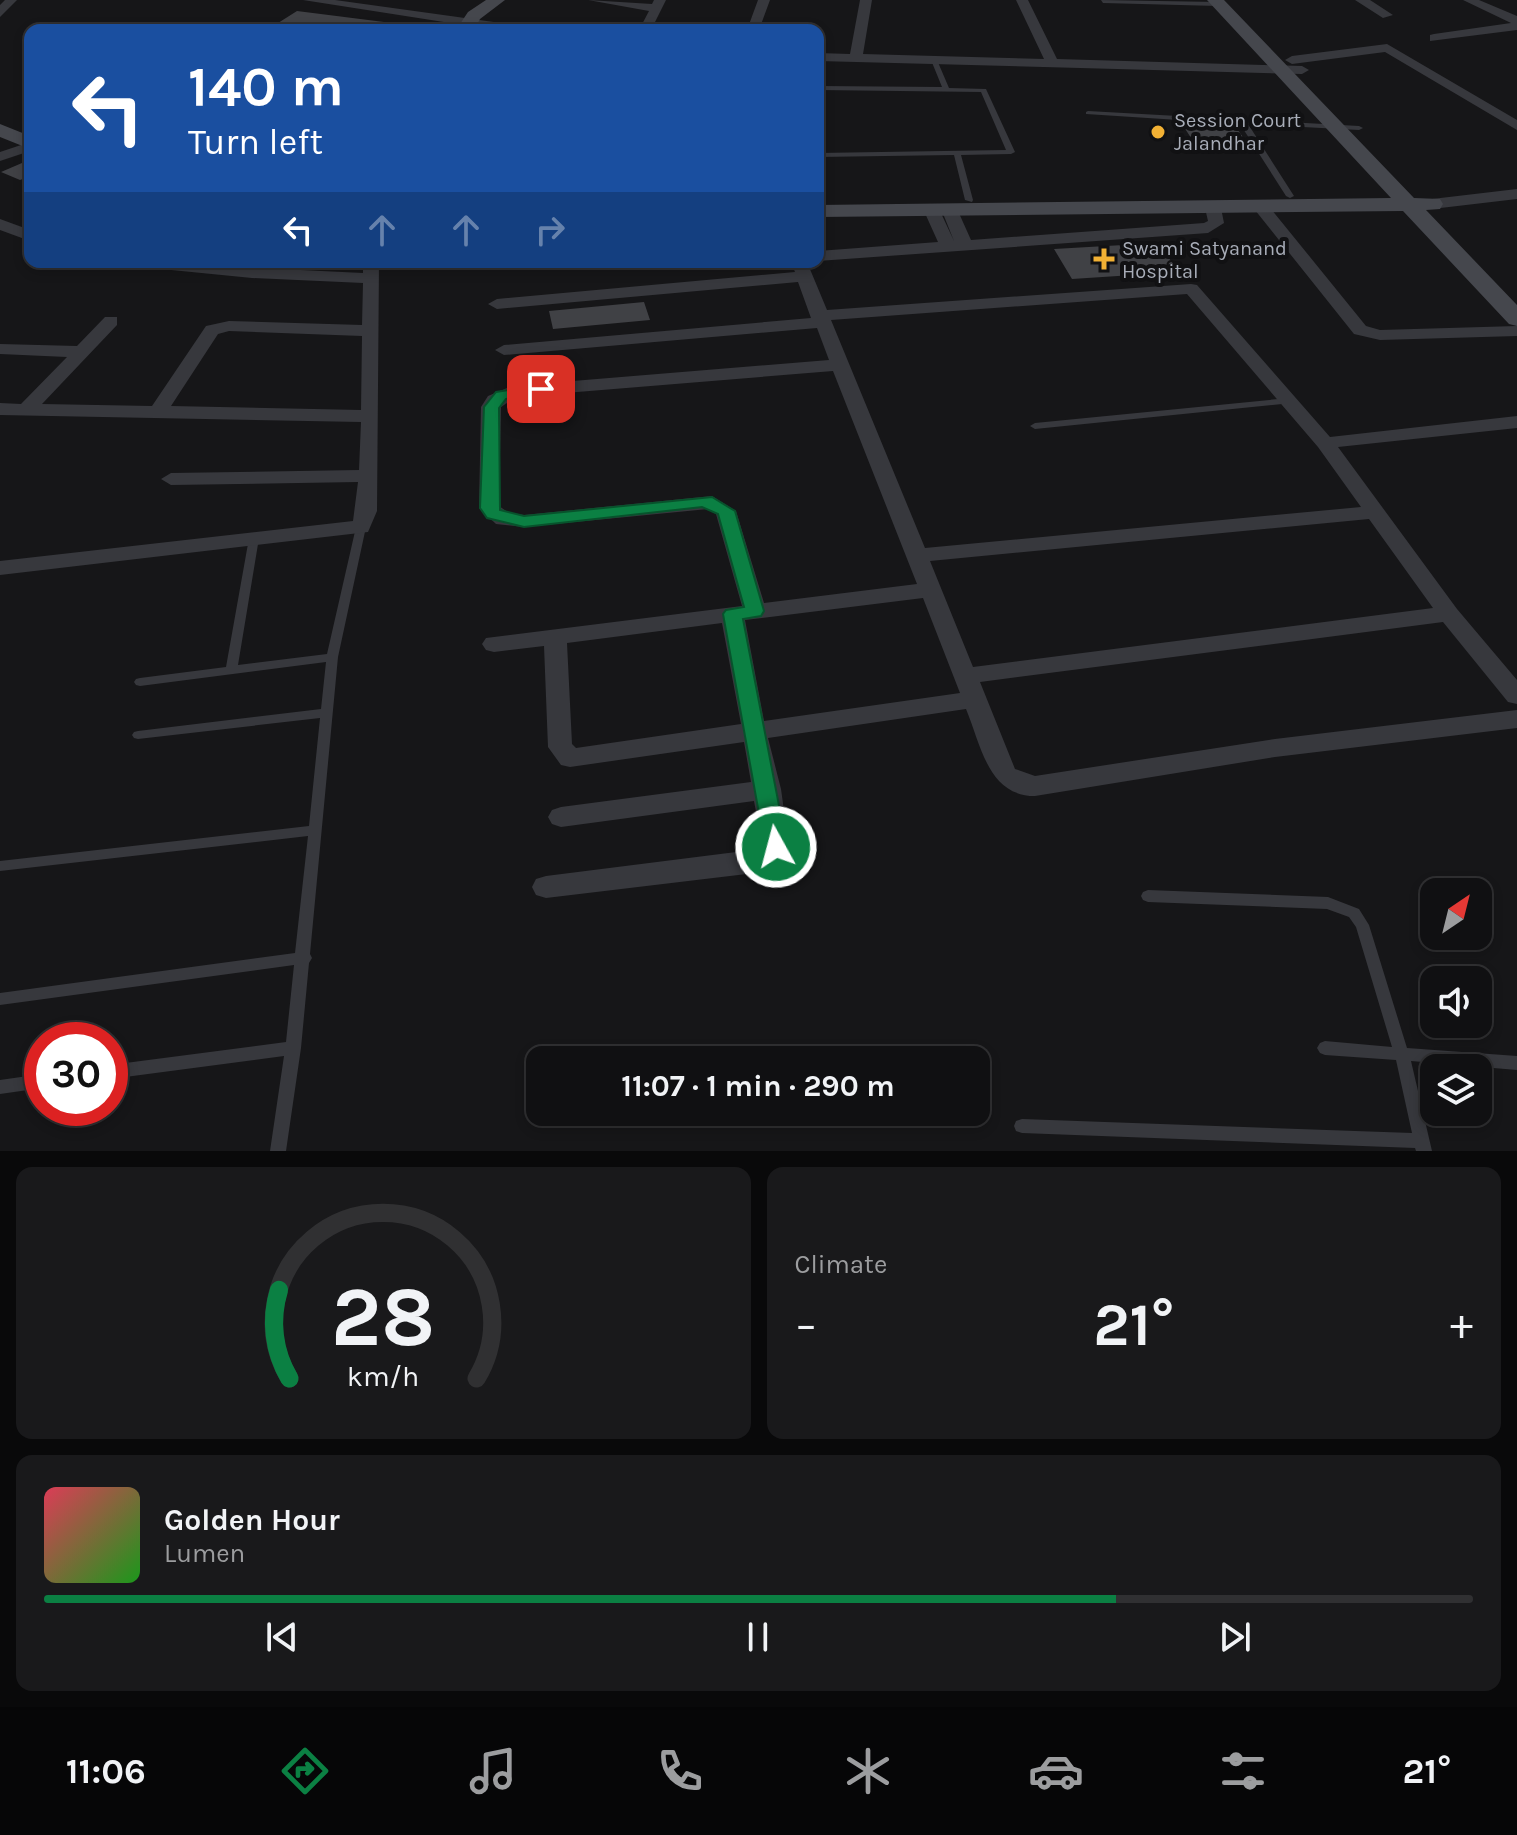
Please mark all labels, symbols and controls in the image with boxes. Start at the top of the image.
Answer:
text: 140 m [188,54,344,119]
icon: left [56,56,160,160]
place label: Session Court Jalandhar [1174,109,1302,155]
text: Turn left [188,121,323,163]
marker: Session Court Jalandhar [1149,123,1167,141]
icon: left [276,208,320,252]
icon: ahead [360,208,404,252]
icon: ahead [444,208,488,252]
icon: right [528,208,572,252]
place label: Swami Satyanand Hospital [1122,237,1287,283]
marker: Swami Satyanand Hospital [1093,248,1115,270]
pin [507,355,575,423]
icon: arrive [519,367,563,411]
position arrow [734,805,818,889]
north arrow [1420,878,1492,950]
map controls [1420,878,1492,1126]
button: sound [1420,966,1492,1038]
speed limit sign: 30 [24,1022,128,1126]
button: layers [1420,1054,1492,1126]
text: 11:07 · 1 min · 290 m [621,1068,895,1104]
text: Climate [795,1249,887,1280]
text: 28 [331,1269,435,1366]
text: 21° [1093,1290,1174,1360]
text: − [795,1299,818,1350]
text: + [1450,1299,1473,1350]
text: km/h [347,1360,419,1393]
text: Golden Hour [164,1502,340,1538]
text: Lumen [164,1538,245,1569]
icon: previous [260,1615,304,1659]
icon: pause [736,1615,780,1659]
icon: next [1213,1615,1257,1659]
icon: directions [277,1743,333,1799]
icon: music [465,1743,521,1799]
icon: phone [652,1743,708,1799]
icon: climate [840,1743,896,1799]
icon: car [1028,1743,1084,1799]
icon: filters [1215,1743,1271,1799]
text: 11:06 [66,1750,146,1792]
text: 21° [1403,1750,1451,1792]

